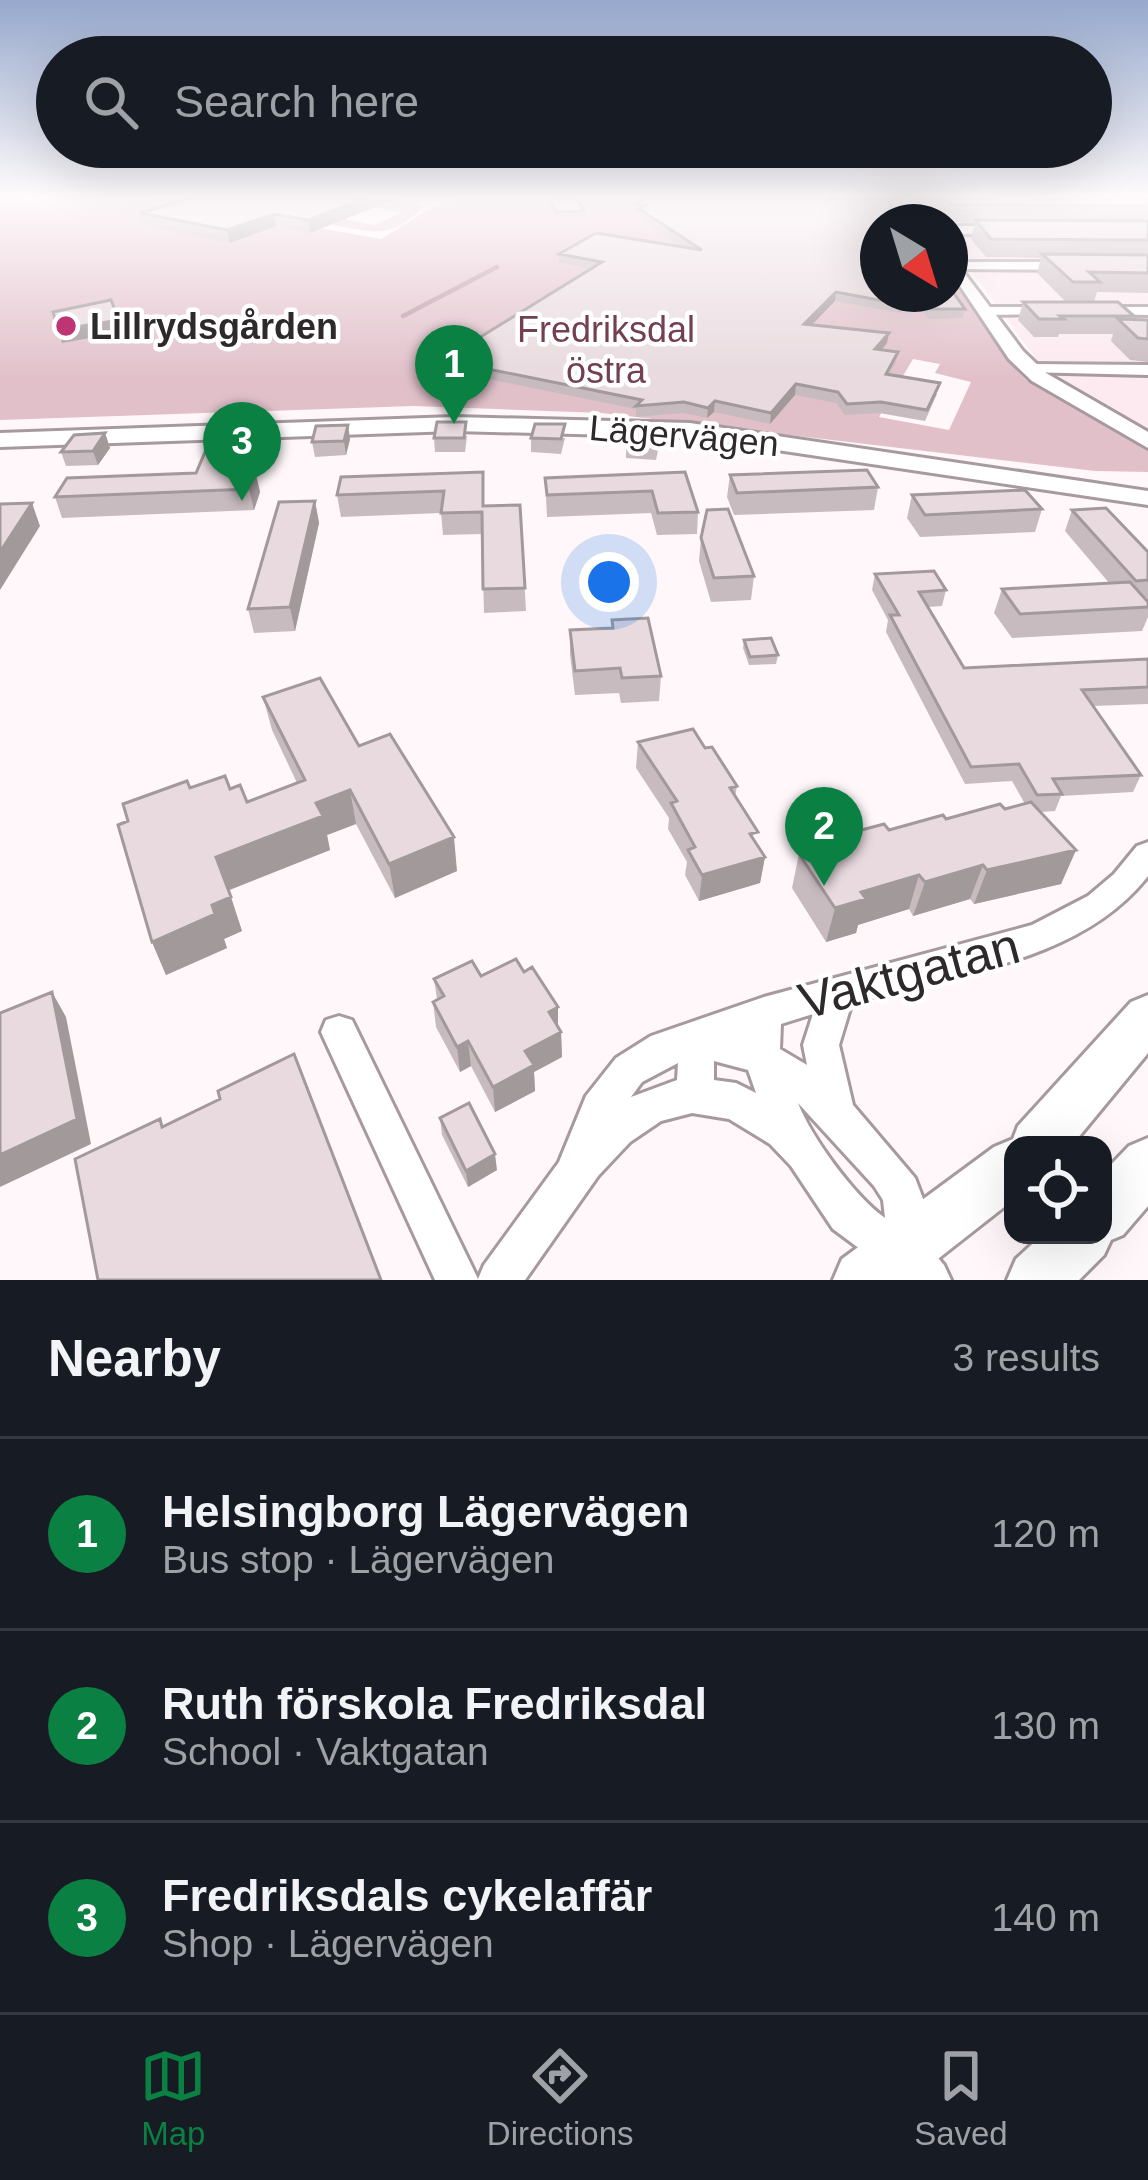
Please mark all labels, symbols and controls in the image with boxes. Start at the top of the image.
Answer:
search box [36,36,1112,168]
icon: search [78,69,144,135]
text: Search here [174,76,419,127]
north arrow [860,204,968,312]
place label: Lillrydsgården [90,306,338,347]
park label: Fredriksdal östra [517,309,695,391]
marker: Lillrydsgården [53,313,79,339]
pin: 1 [415,325,493,424]
pin: 3 [203,402,281,501]
street label: Lägervägen [587,407,780,464]
your location [579,552,639,612]
pin: 2 [785,787,863,886]
street label: Vaktgatan [793,917,1026,1030]
map controls [1004,1136,1112,1244]
button: locate [1004,1136,1112,1244]
text: Nearby [48,1330,221,1387]
text: 3 results [953,1336,1100,1379]
text: Helsingborg Lägervägen [162,1486,690,1537]
text: 1 [76,1512,98,1555]
text: 120 m [992,1512,1100,1555]
text: Bus stop · Lägervägen [162,1538,554,1581]
text: Ruth förskola Fredriksdal [162,1678,707,1729]
text: 2 [76,1704,98,1747]
text: 130 m [992,1704,1100,1747]
text: School · Vaktgatan [162,1730,489,1773]
text: Fredriksdals cykelaffär [162,1870,652,1921]
text: 3 [76,1896,98,1939]
text: 140 m [992,1896,1100,1939]
text: Shop · Lägervägen [162,1922,494,1965]
tab: Map [140,2043,206,2153]
tab: Directions [487,2043,634,2153]
tab: Saved [914,2043,1008,2153]

